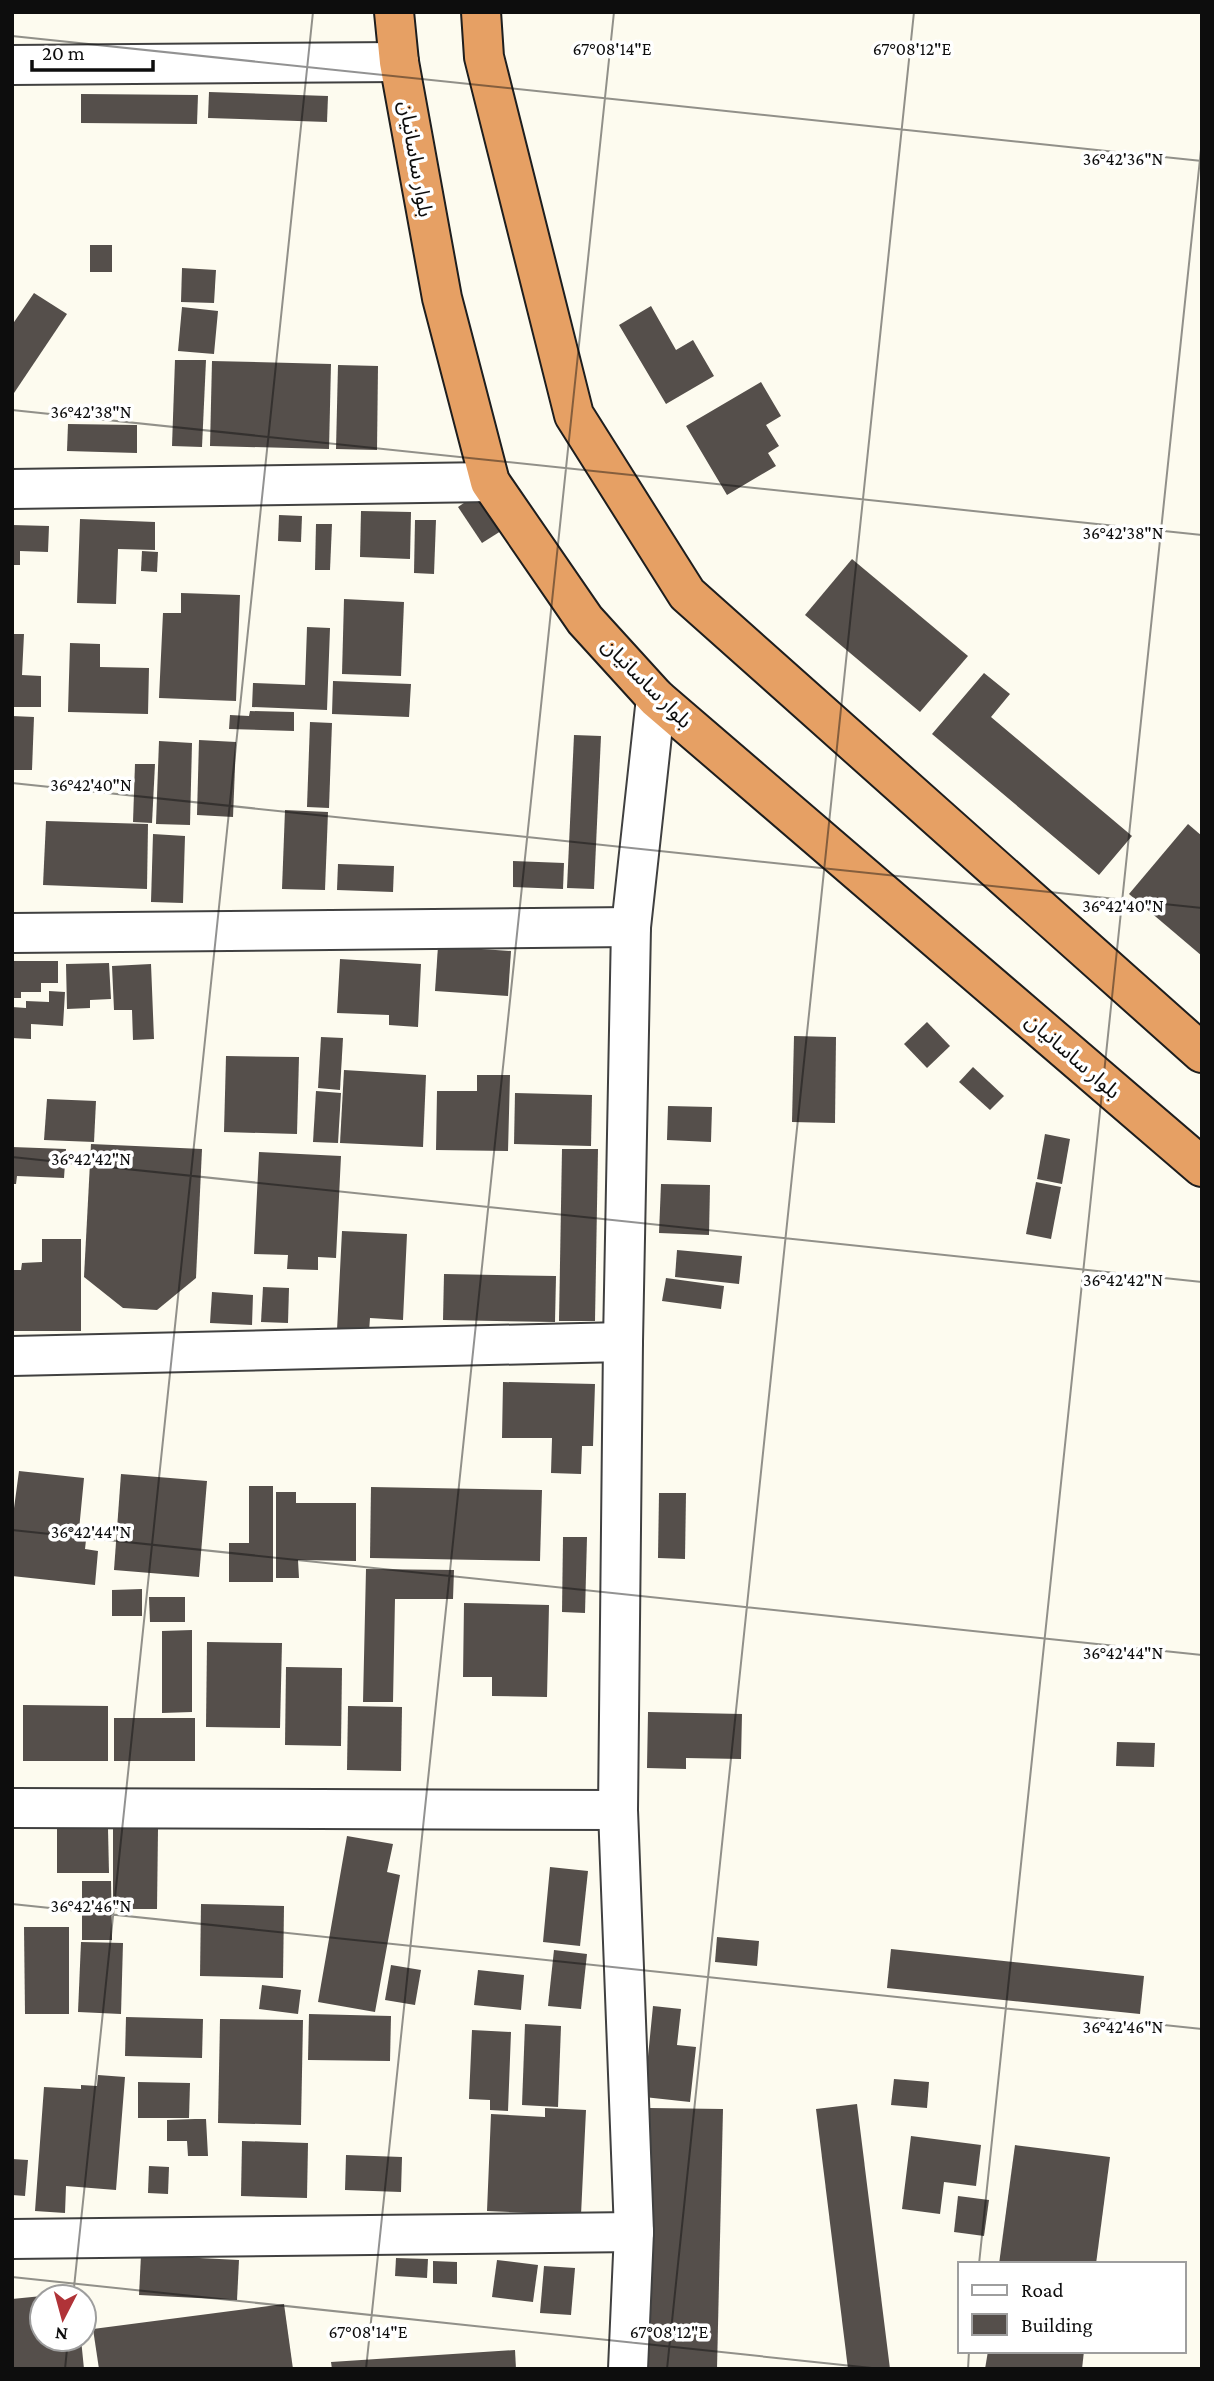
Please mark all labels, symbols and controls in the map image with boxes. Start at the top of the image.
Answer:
scale bar [32,28,152,72]
text: 67°08'14"E [573,39,652,59]
text: 67°08'12"E [873,39,951,59]
text: 20 m [42,41,85,65]
street label: بلوار ساسانیان [394,99,438,219]
text: 36°42'36"N [1083,149,1164,169]
text: 36°42'38"N [50,402,132,422]
text: 36°42'38"N [1082,523,1164,543]
street label: بلوار ساسانیان [597,633,697,733]
text: 36°42'40"N [50,775,132,795]
text: 36°42'40"N [1082,896,1164,916]
street label: بلوار ساسانیان [1021,1008,1125,1104]
text: 36°42'42"N [51,1149,131,1169]
text: 36°42'42"N [1083,1270,1163,1290]
text: 36°42'44"N [51,1522,131,1542]
text: 36°42'44"N [1083,1643,1163,1663]
text: 36°42'46"N [51,1896,132,1916]
text: 36°42'46"N [1083,2017,1164,2037]
legend [958,2262,1186,2353]
text: Road [1021,2278,1064,2302]
north arrow [28,2283,98,2353]
text: Building [1021,2313,1093,2337]
text: 67°08'14"E [329,2322,408,2342]
text: 67°08'12"E [630,2322,708,2342]
text: N [54,2323,69,2346]

